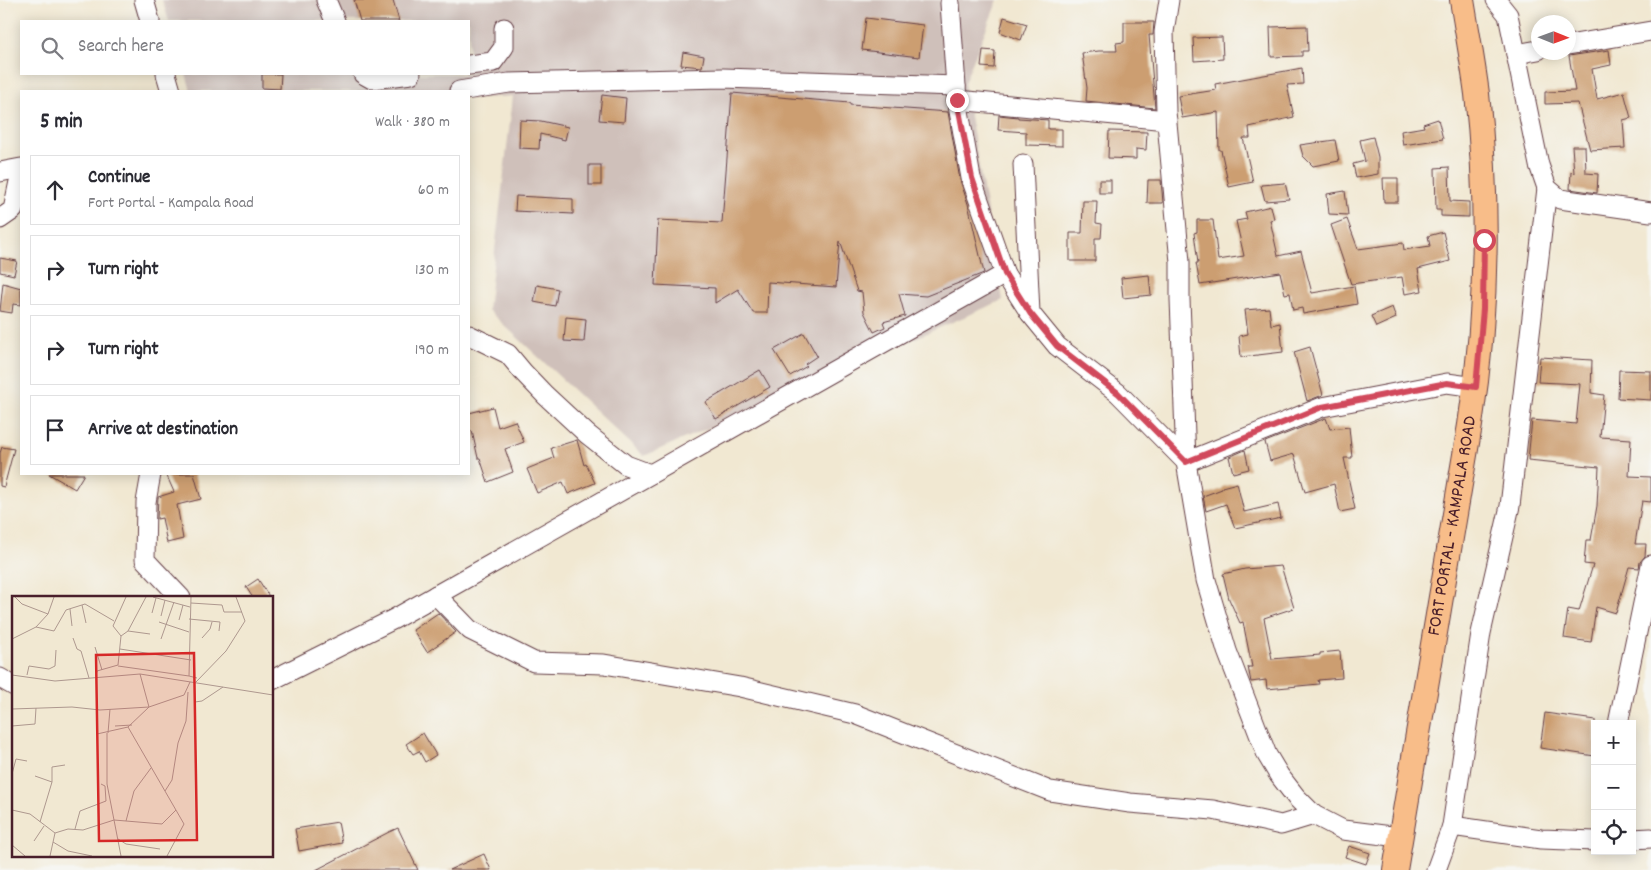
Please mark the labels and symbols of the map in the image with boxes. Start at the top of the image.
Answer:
north arrow [1531,15,1576,60]
route end [946,89,969,112]
route start [1473,229,1496,252]
street label: FORT PORTAL - KAMPALA ROAD [1421,414,1485,638]
inset map [12,596,274,858]

